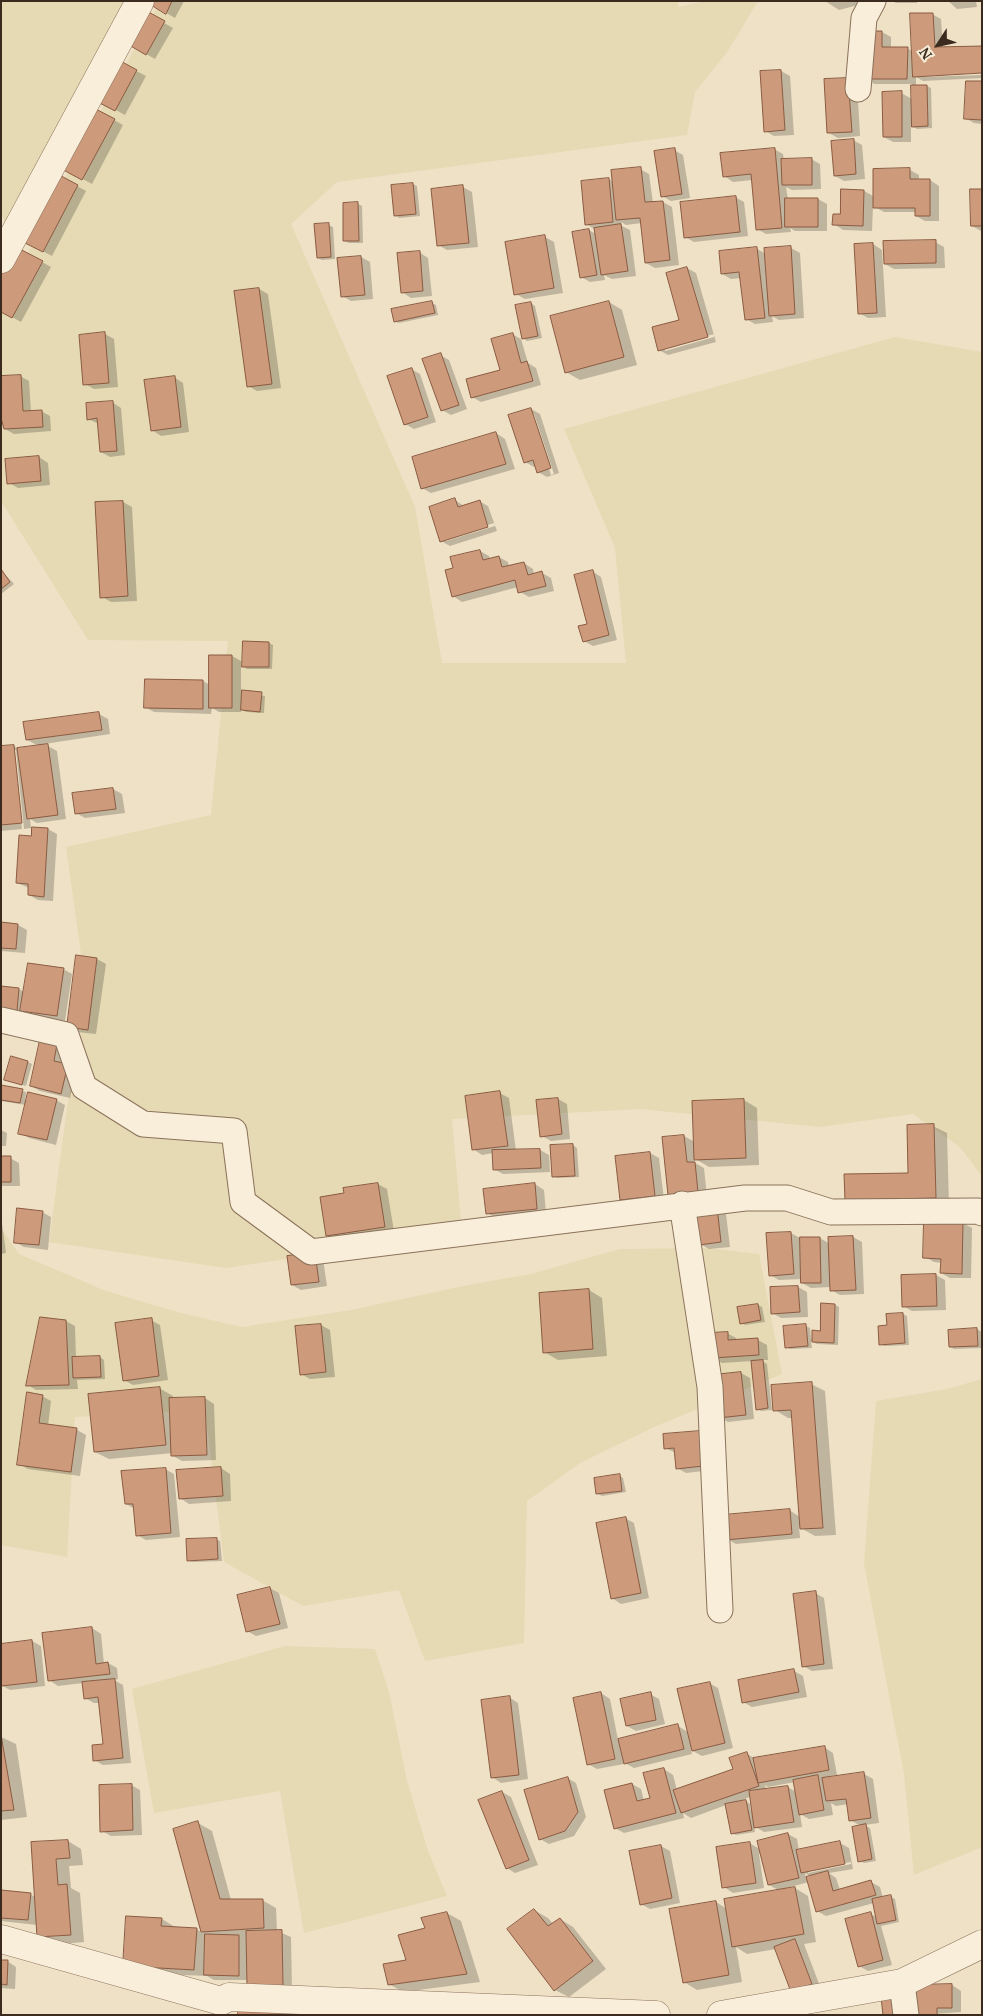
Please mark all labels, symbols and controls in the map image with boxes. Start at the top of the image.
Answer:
north arrow [913,20,963,70]
text: N [914,44,936,64]

